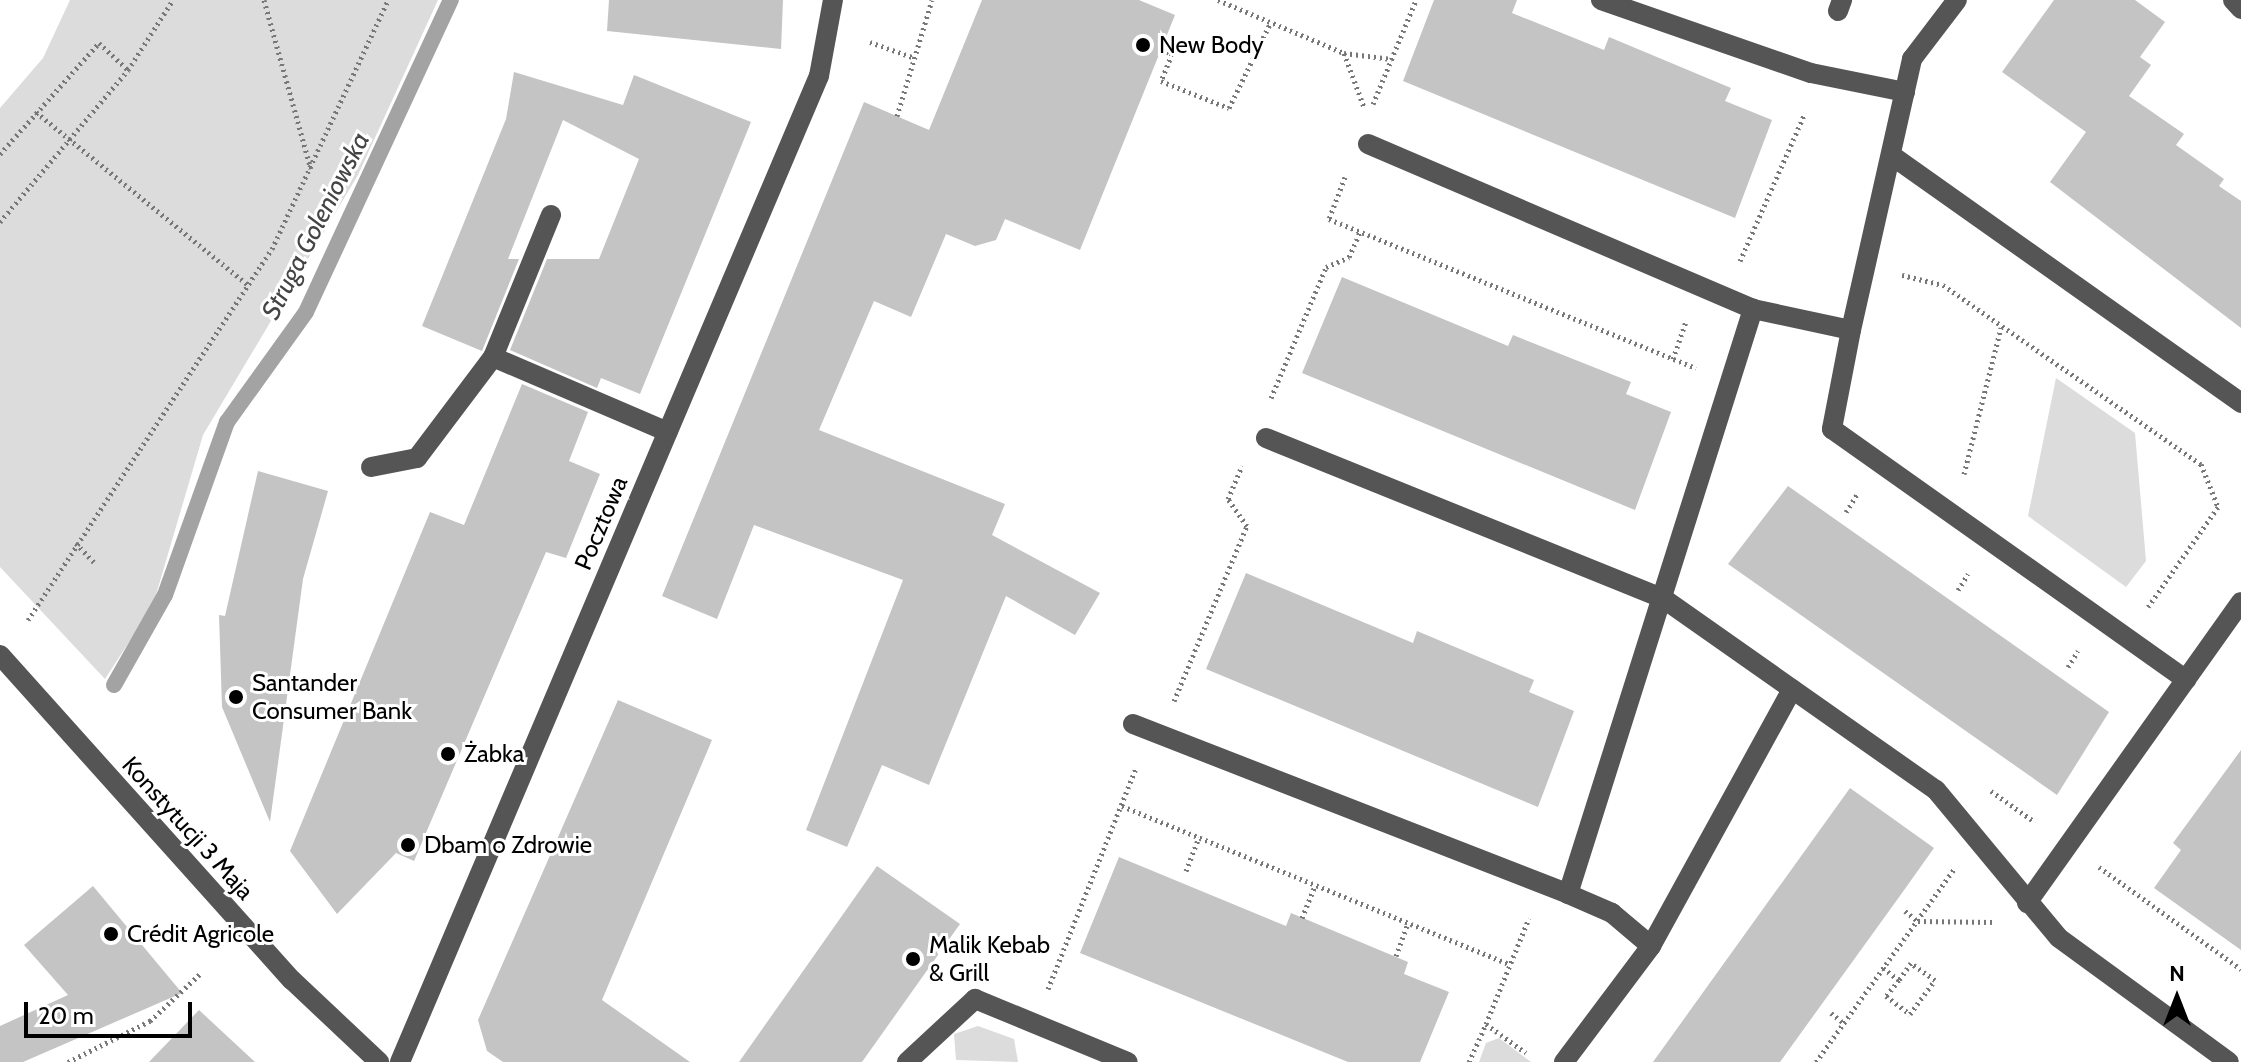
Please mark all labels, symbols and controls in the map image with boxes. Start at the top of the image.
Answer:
place label: New Body [1159,31,1264,59]
marker: New Body [1134,36,1152,54]
water label: Struga Goleniowska [255,127,377,325]
street label: Pocztowa [568,472,634,574]
place label: Santander Consumer Bank [252,669,412,725]
marker: Santander Consumer Bank [227,688,245,706]
place label: Żabka [464,740,524,768]
marker: Żabka [439,745,457,763]
street label: Konstytucji 3 Maja [116,751,260,905]
place label: Dbam o Zdrowie [424,831,592,859]
marker: Dbam o Zdrowie [399,836,417,854]
place label: Crédit Agricole [127,920,274,948]
marker: Crédit Agricole [102,925,120,943]
place label: Malik Kebab & Grill [929,931,1050,987]
marker: Malik Kebab & Grill [904,950,922,968]
north arrow [2137,958,2217,1038]
text: N [2169,960,2185,987]
scale bar [28,986,196,1036]
text: 20 m [38,1001,94,1030]

